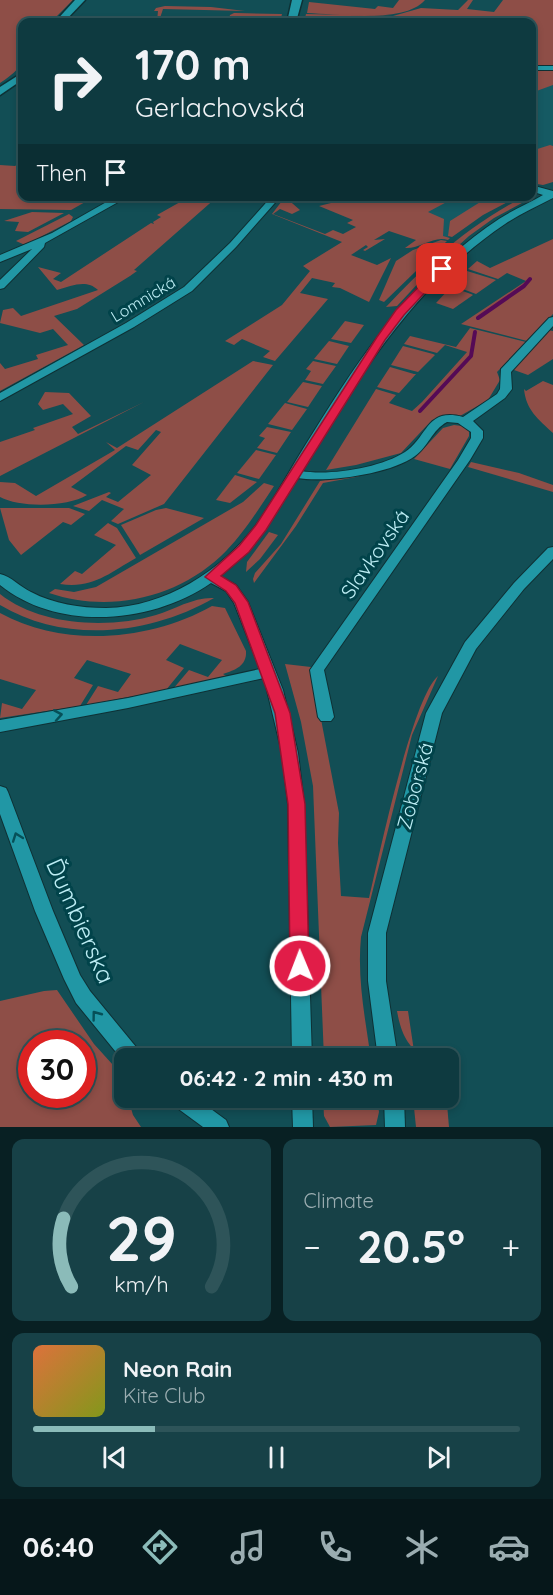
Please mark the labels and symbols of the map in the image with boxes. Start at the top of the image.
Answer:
pin [416,243,467,294]
street label: Lomnická [107,272,179,326]
street label: Slavkovská [335,504,414,603]
one-way arrow [52,709,62,722]
street label: Zoborská [391,740,438,832]
one-way arrow [12,832,24,843]
street label: Ďumbierska [40,853,122,988]
position arrow [268,934,332,998]
one-way arrow [92,1010,103,1021]
speed limit sign: 30 [18,1030,96,1108]

